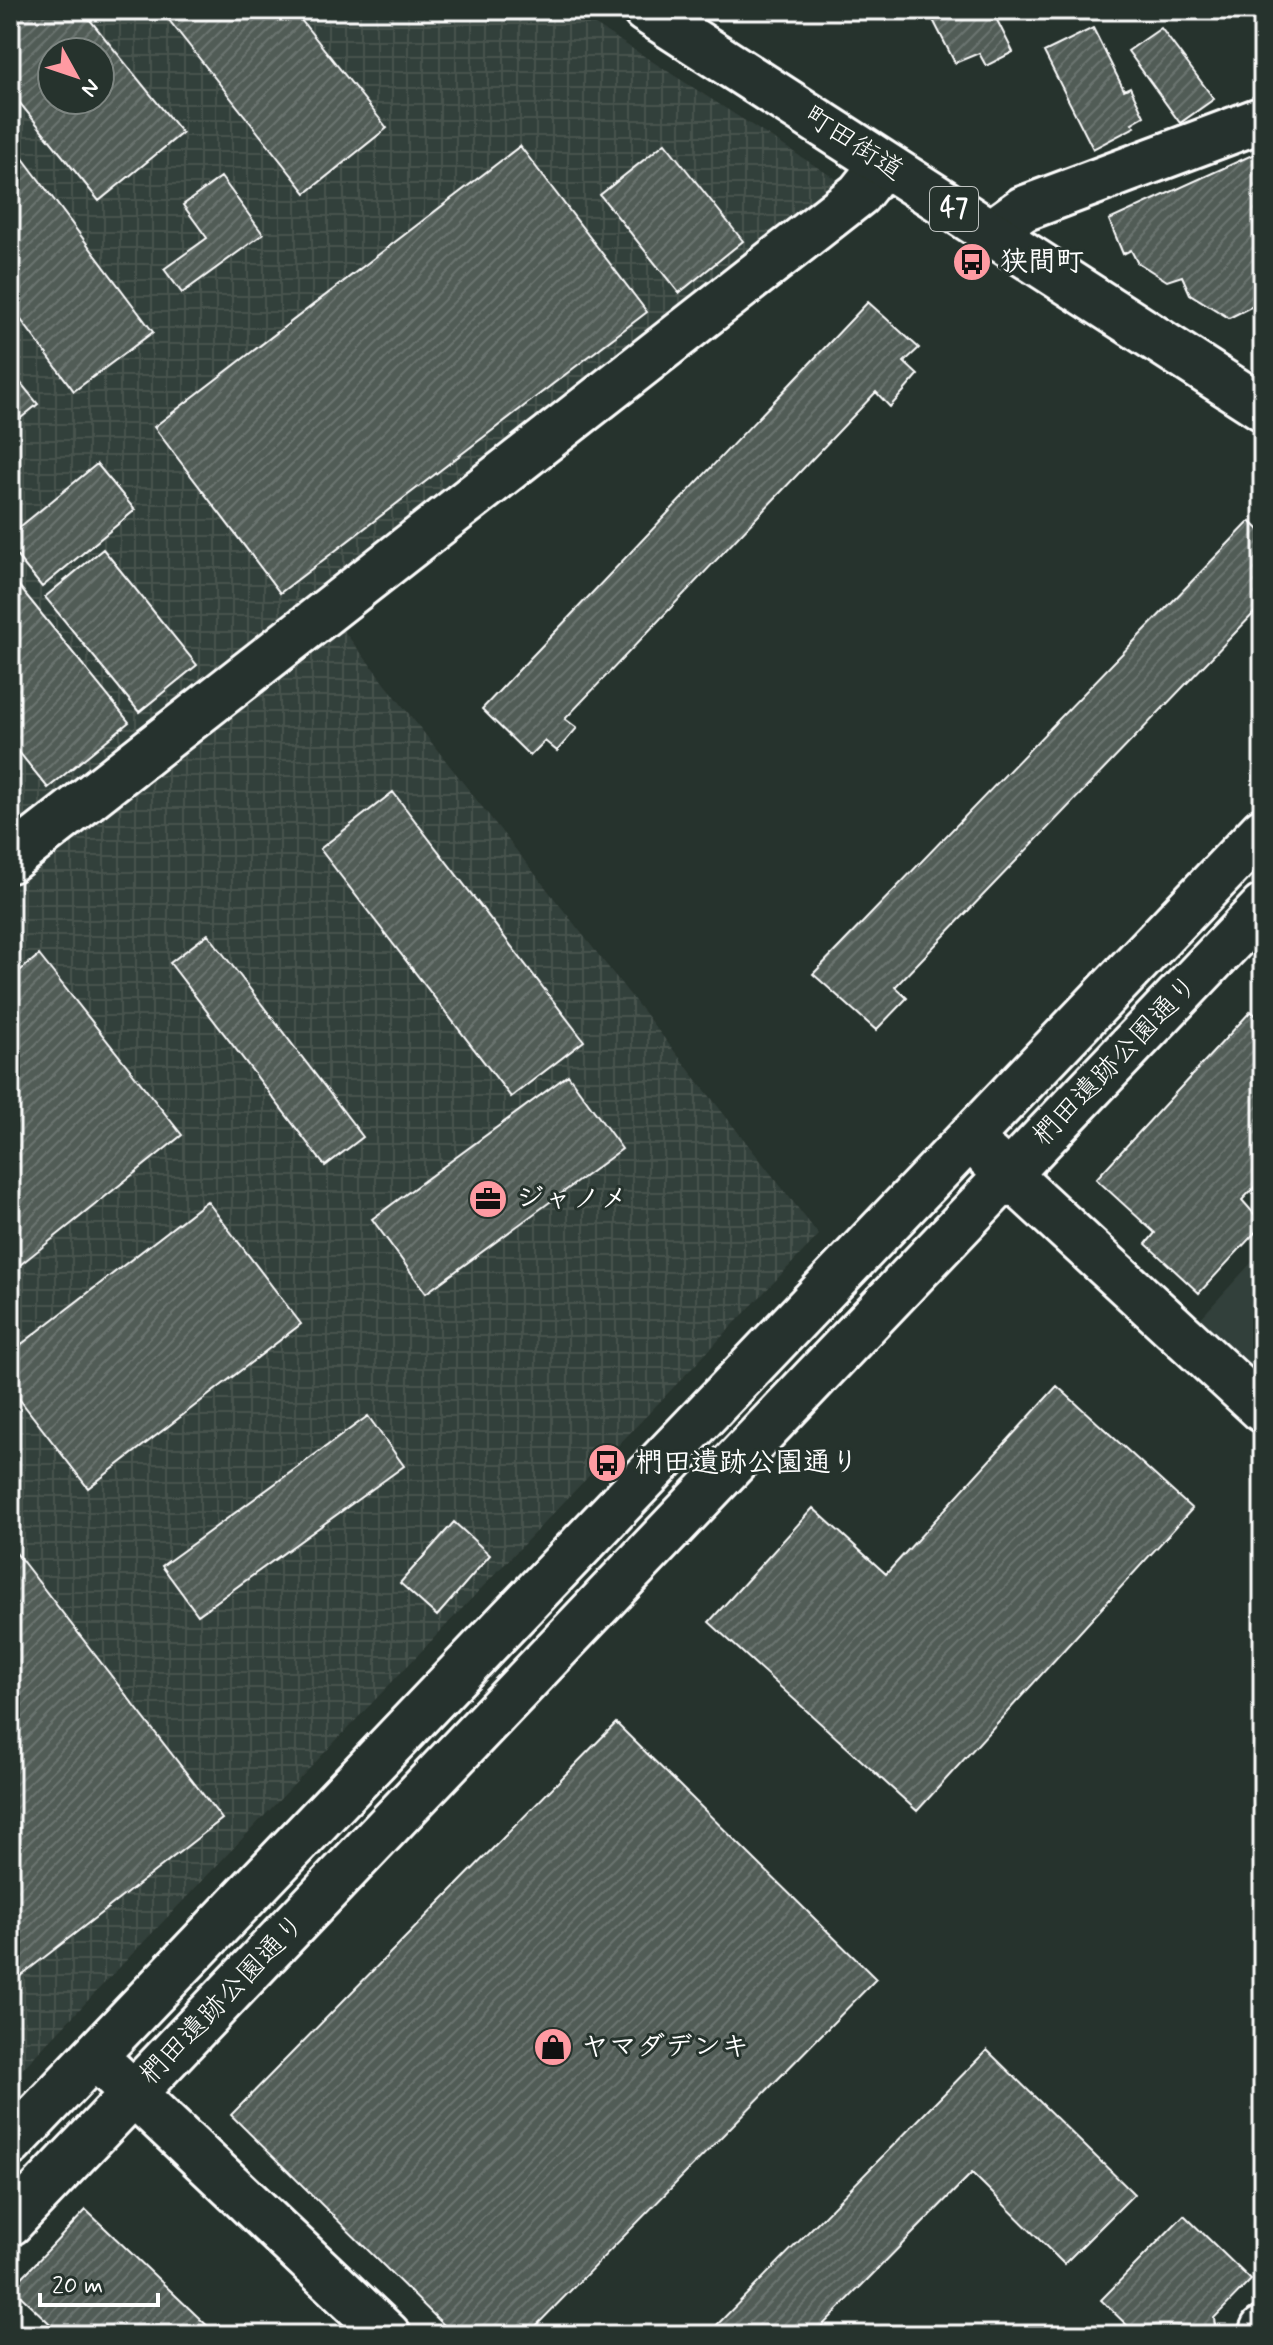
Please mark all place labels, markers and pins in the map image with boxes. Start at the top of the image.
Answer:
bus stop icon: 狭間町 [951,241,993,283]
place label: 狭間町 [1000,244,1084,281]
office icon: ジャノメ [467,1178,509,1220]
place label: ジャノメ [516,1181,628,1218]
bus stop icon: 椚田遺跡公園通り [586,1442,628,1484]
place label: 椚田遺跡公園通り [635,1445,859,1482]
shop icon: ヤマダデンキ [532,2026,574,2068]
place label: ヤマダデンキ [581,2029,749,2066]

